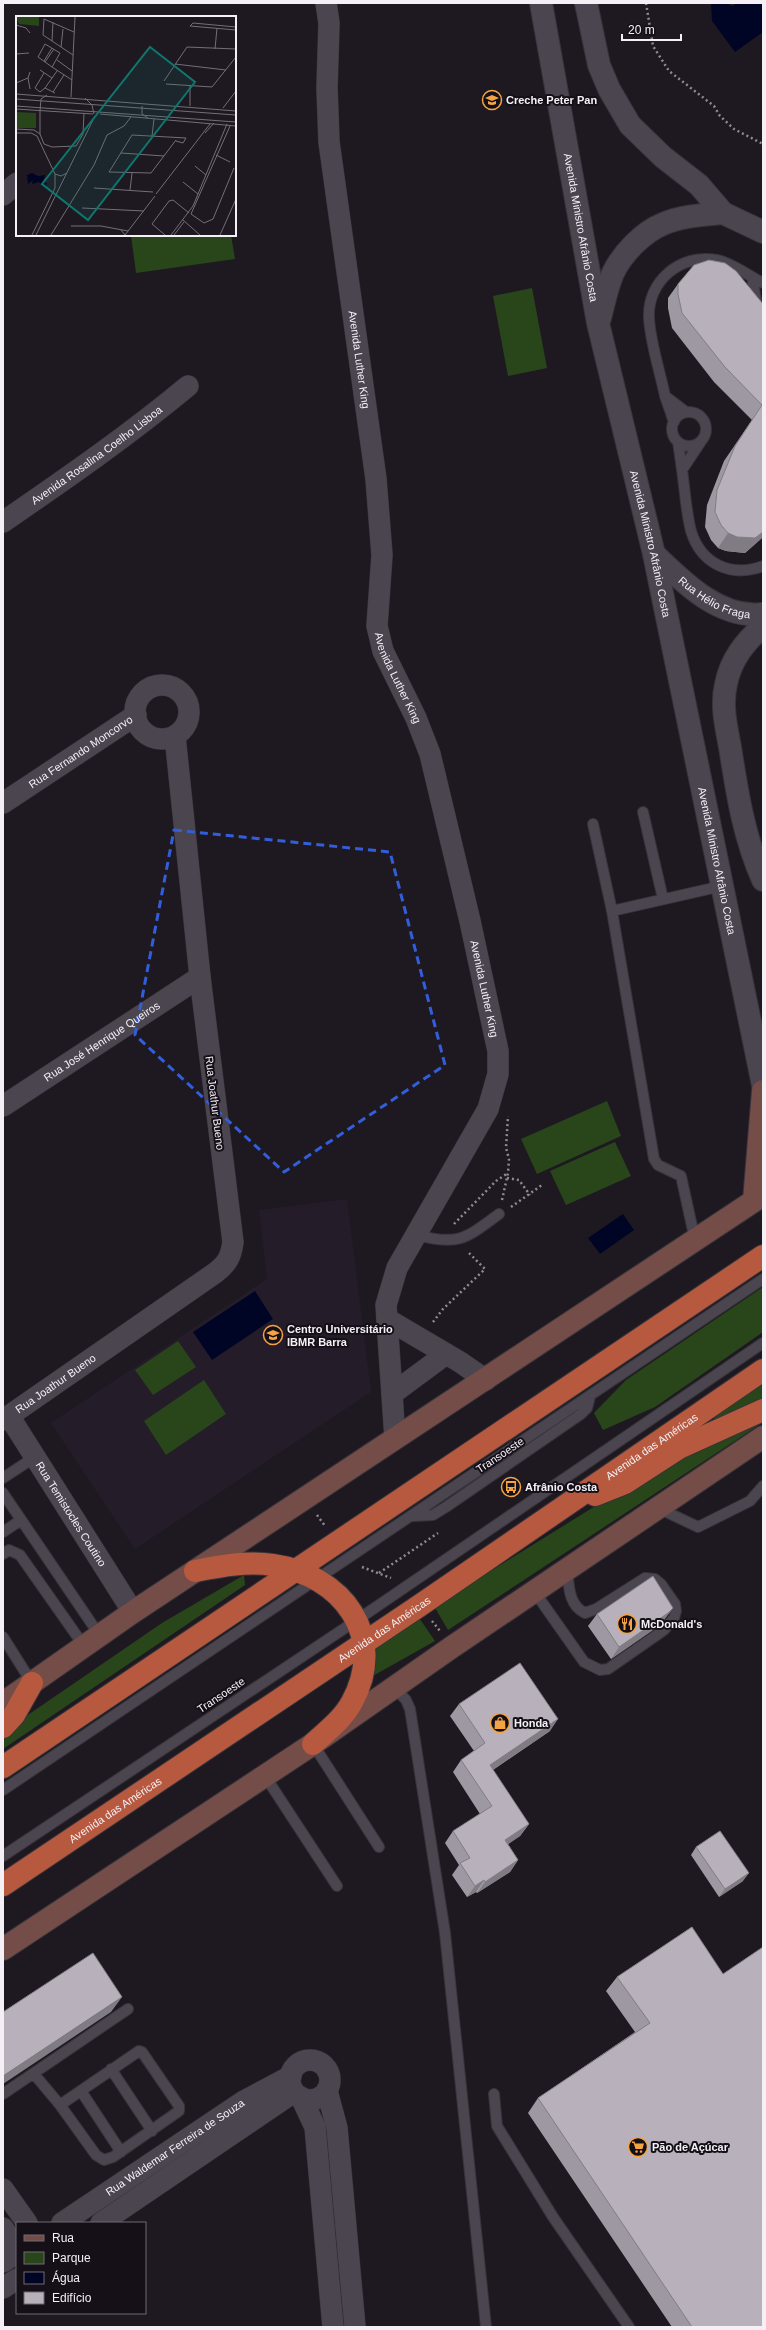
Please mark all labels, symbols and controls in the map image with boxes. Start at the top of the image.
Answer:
inset map [16,16,236,236]
scale bar [622,16,681,42]
text: 20 m [628,23,655,37]
school or university icon: Creche Peter Pan [481,89,503,111]
place label: Creche Peter Pan [506,94,597,106]
street label: Avenida Ministro Afrânio Costa [562,152,600,303]
street label: Avenida Luther King [347,310,372,409]
street label: Avenida Rosalina Coelho Lisboa [29,403,165,507]
street label: Avenida Ministro Afrânio Costa [628,469,673,619]
street label: Rua Hélio Fraga [676,574,752,620]
street label: Avenida Luther King [373,631,423,725]
street label: Rua Fernando Moncorvo [26,713,135,790]
street label: Avenida Ministro Afrânio Costa [696,786,738,937]
street label: Avenida Luther King [468,939,501,1038]
street label: Rua José Henrique Queiros [42,999,162,1084]
street label: Rua Joathur Bueno [203,1055,227,1151]
place label: Centro Universitário IBMR Barra [287,1323,393,1348]
school or university icon: Centro Universitário IBMR Barra [262,1324,284,1346]
street label: Rua Joathur Bueno [13,1352,98,1416]
street label: Avenida das Américas [603,1410,700,1482]
street label: Transoeste [474,1435,526,1475]
street label: Rua Temistocles Coutino [33,1459,109,1569]
bus stop icon: Afrânio Costa [500,1476,522,1498]
place label: Afrânio Costa [525,1481,598,1493]
street label: Avenida das Américas [336,1594,433,1665]
restaurant icon: McDonald's [616,1613,638,1635]
place label: McDonald's [641,1618,702,1630]
street label: Transoeste [195,1675,247,1715]
shop icon: Honda [489,1712,511,1734]
place label: Honda [514,1717,549,1729]
street label: Avenida das Américas [67,1774,164,1845]
street label: Rua Waldemar Ferreira de Souza [103,2096,247,2198]
supermarket icon: Pão de Açúcar [627,2136,649,2158]
place label: Pão de Açúcar [652,2141,729,2153]
legend [16,2222,146,2314]
text: Rua [52,2231,74,2245]
text: Parque [52,2251,91,2265]
text: Água [52,2270,80,2285]
text: Edifício [52,2291,92,2305]

